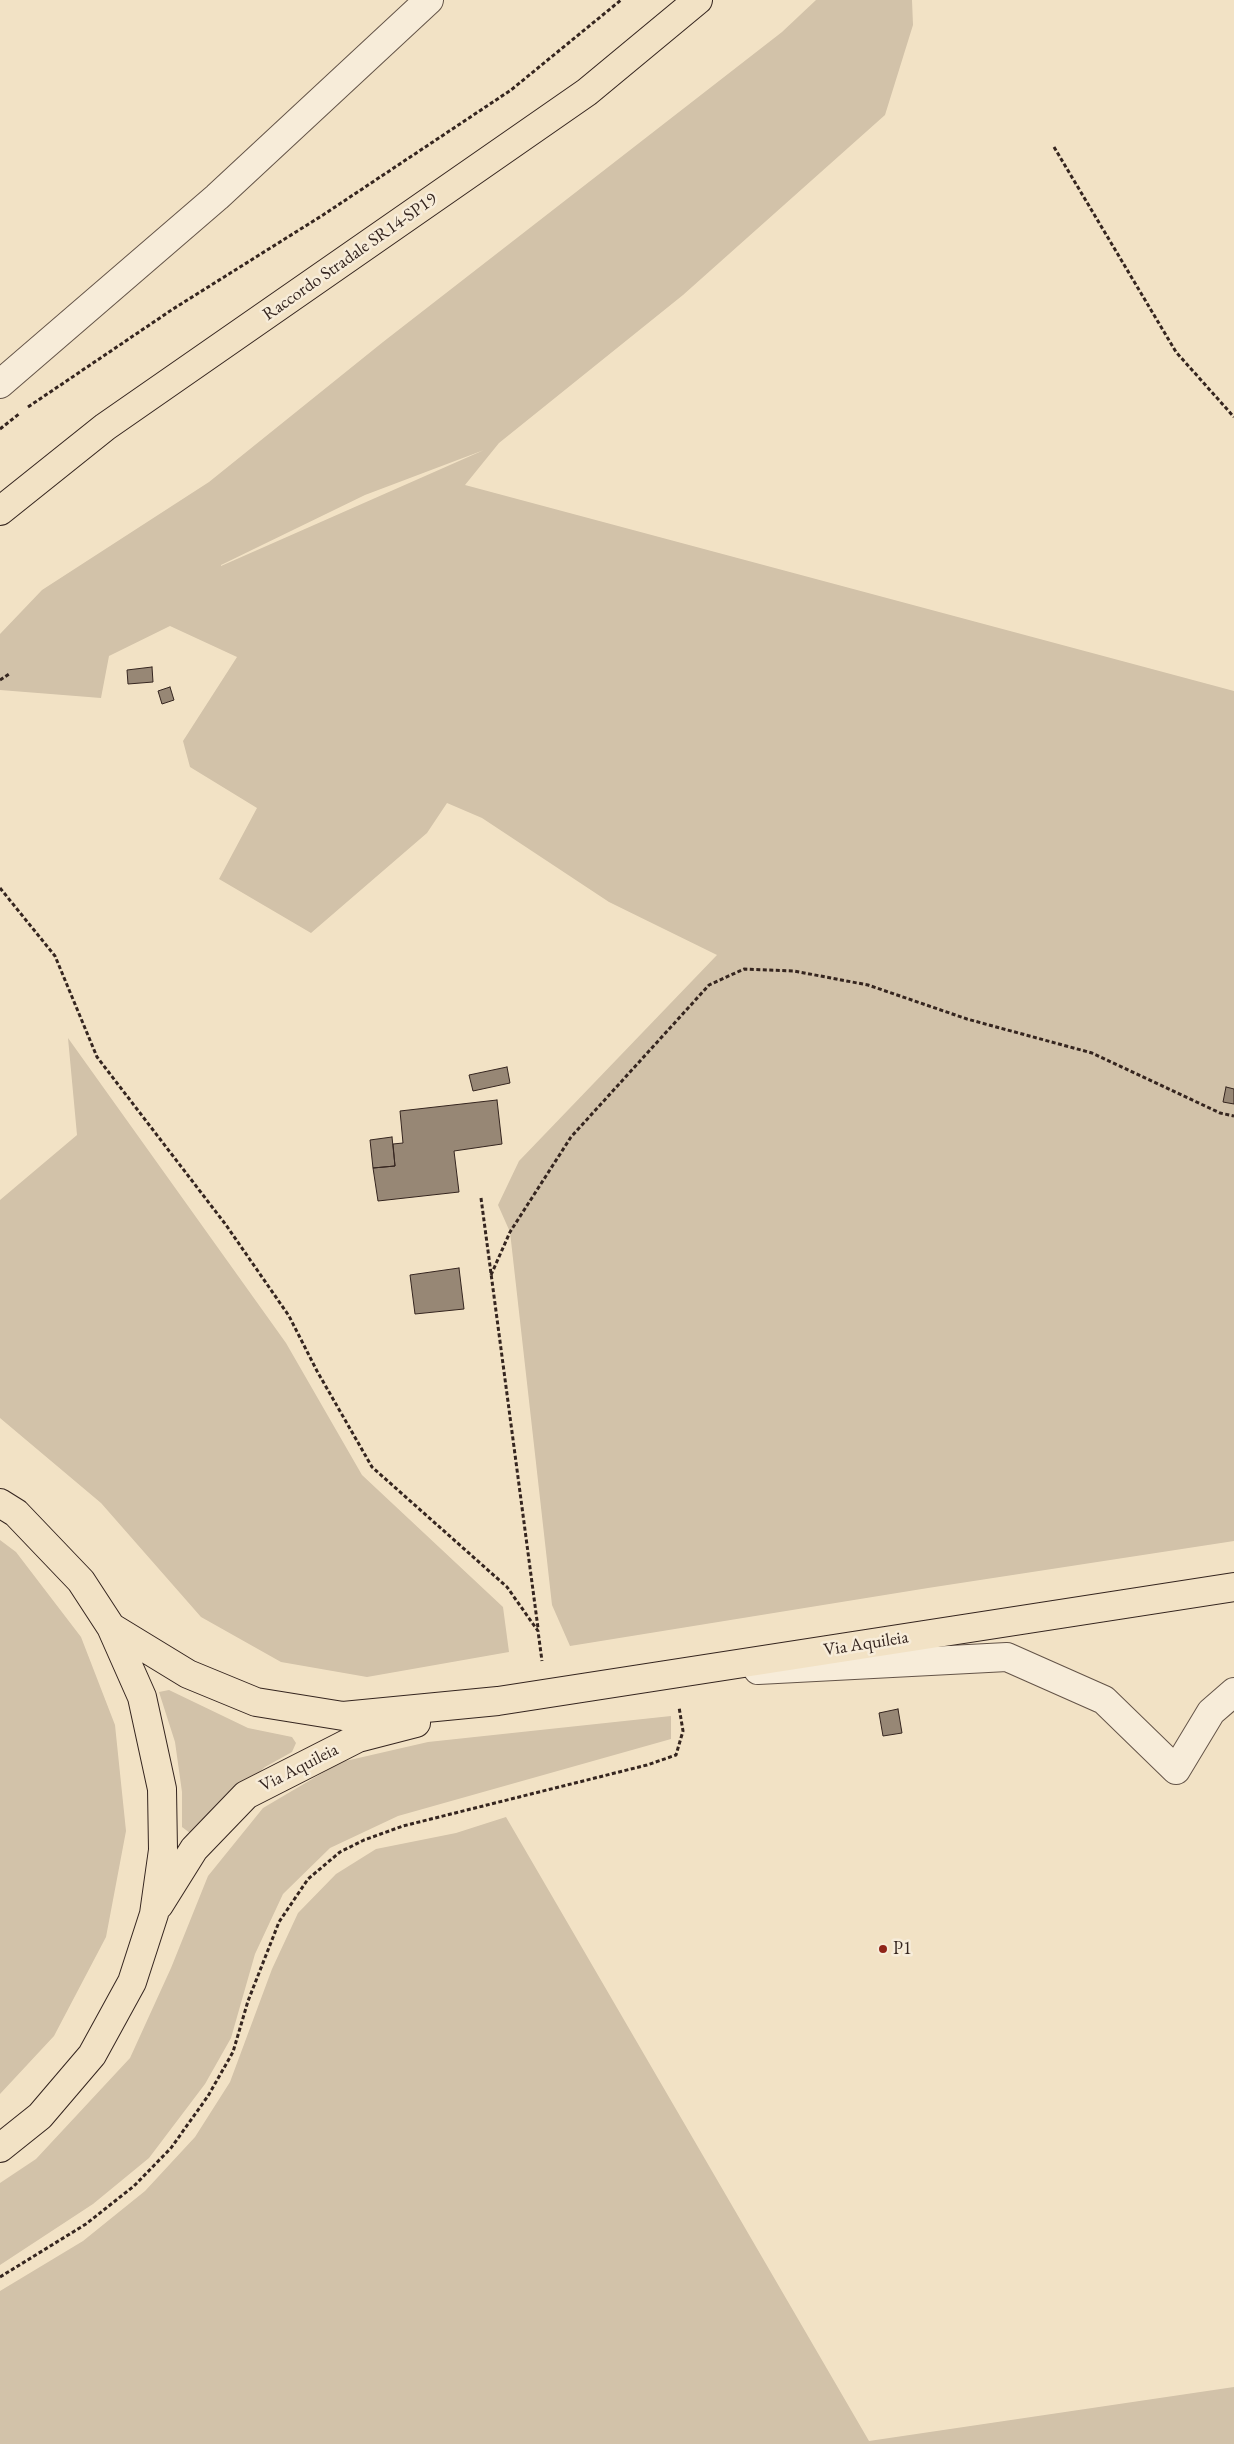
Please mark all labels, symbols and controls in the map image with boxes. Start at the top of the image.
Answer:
street label: Raccordo Stradale SR14-SP19 [259,189,441,325]
street label: Via Aquileia [822,1627,910,1661]
street label: Via Aquileia [256,1739,342,1797]
place label: P1 [893,1938,912,1960]
marker: P1 [877,1943,889,1955]

